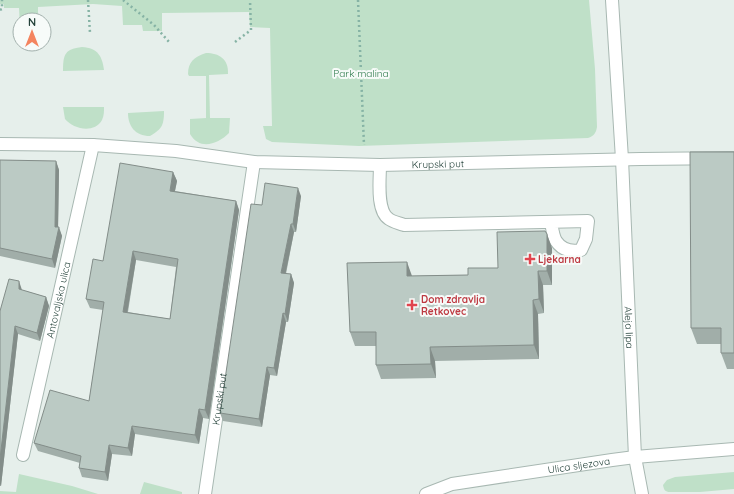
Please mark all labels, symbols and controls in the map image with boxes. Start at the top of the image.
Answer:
north arrow [12,12,52,52]
text: N [28,15,36,29]
park label: Park malina [333,67,389,80]
street label: Krupski put [412,157,465,171]
place label: Ljekarna [538,253,581,266]
marker: Ljekarna [525,254,535,264]
street label: Antovaljska ulica [43,260,73,339]
place label: Dom zdravlja Retkovec [421,293,485,318]
marker: Dom zdravlja Retkovec [406,299,418,311]
street label: Aleja lipa [622,306,637,349]
street label: Krupski put [209,372,229,426]
street label: Ulica sljezova [547,454,611,476]

